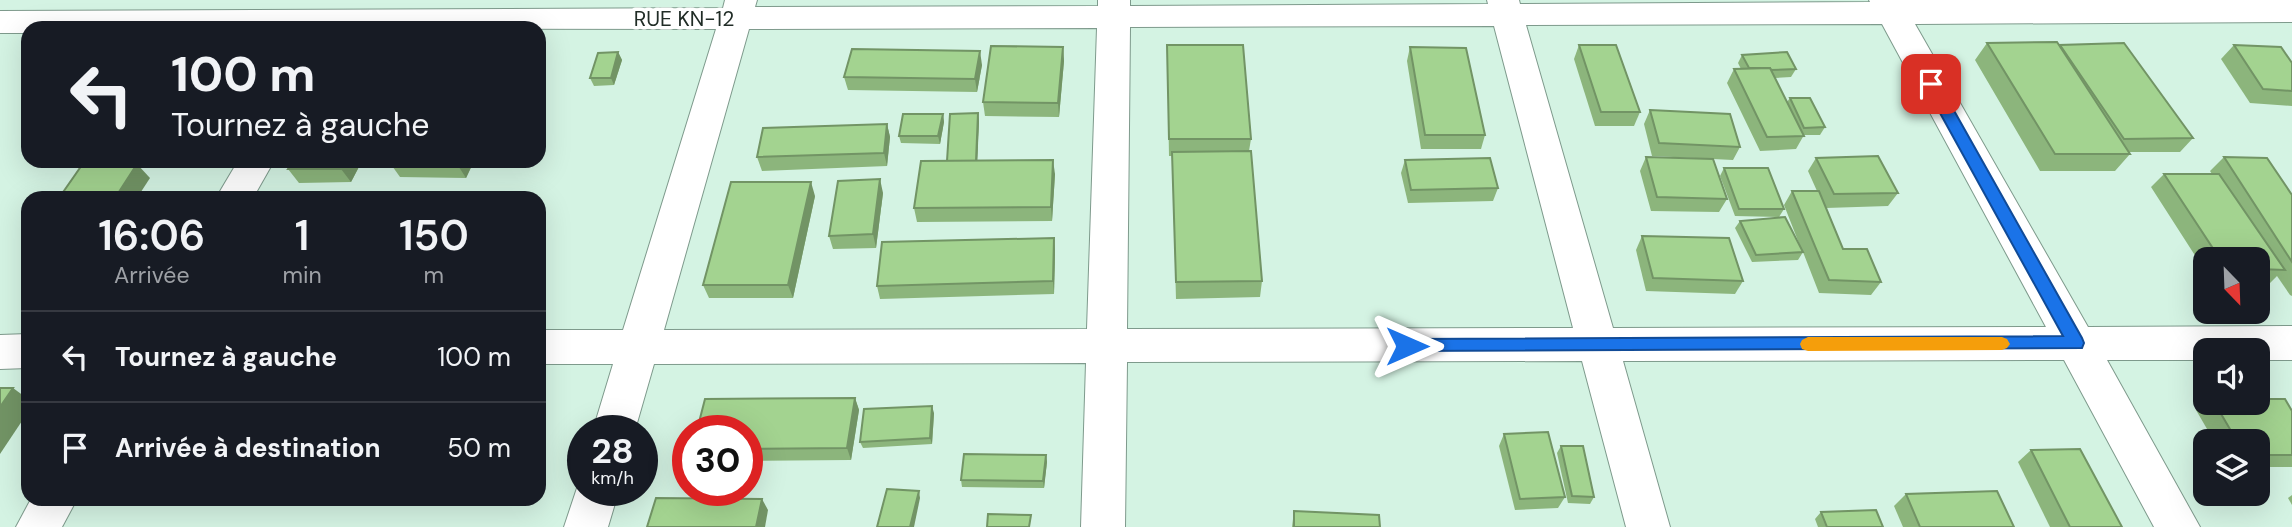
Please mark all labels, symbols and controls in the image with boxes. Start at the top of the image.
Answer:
street label: RUE KN-12 [634,5,734,33]
text: 100 m [171,42,315,106]
icon: left [56,49,147,140]
pin [1901,54,1961,114]
icon: arrive [1912,65,1950,103]
text: Tournez à gauche [171,104,429,146]
text: 16:06 [98,208,205,263]
text: 1 [295,208,309,263]
text: 150 [399,208,469,263]
north arrow [2193,247,2270,324]
map controls [2193,247,2270,506]
text: Arrivée [114,260,190,290]
text: min [283,260,322,290]
text: m [424,260,444,290]
position arrow [1370,309,1444,383]
icon: left [56,338,94,376]
button: sound [2193,338,2270,415]
text: Tournez à gauche [115,340,337,374]
text: 100 m [437,340,511,374]
speed limit sign: 30 [672,415,763,506]
text: 28 [591,428,634,474]
icon: arrive [56,429,94,467]
button: layers [2193,429,2270,506]
text: Arrivée à destination [115,431,381,465]
text: 50 m [447,431,511,465]
text: km/h [591,466,634,490]

